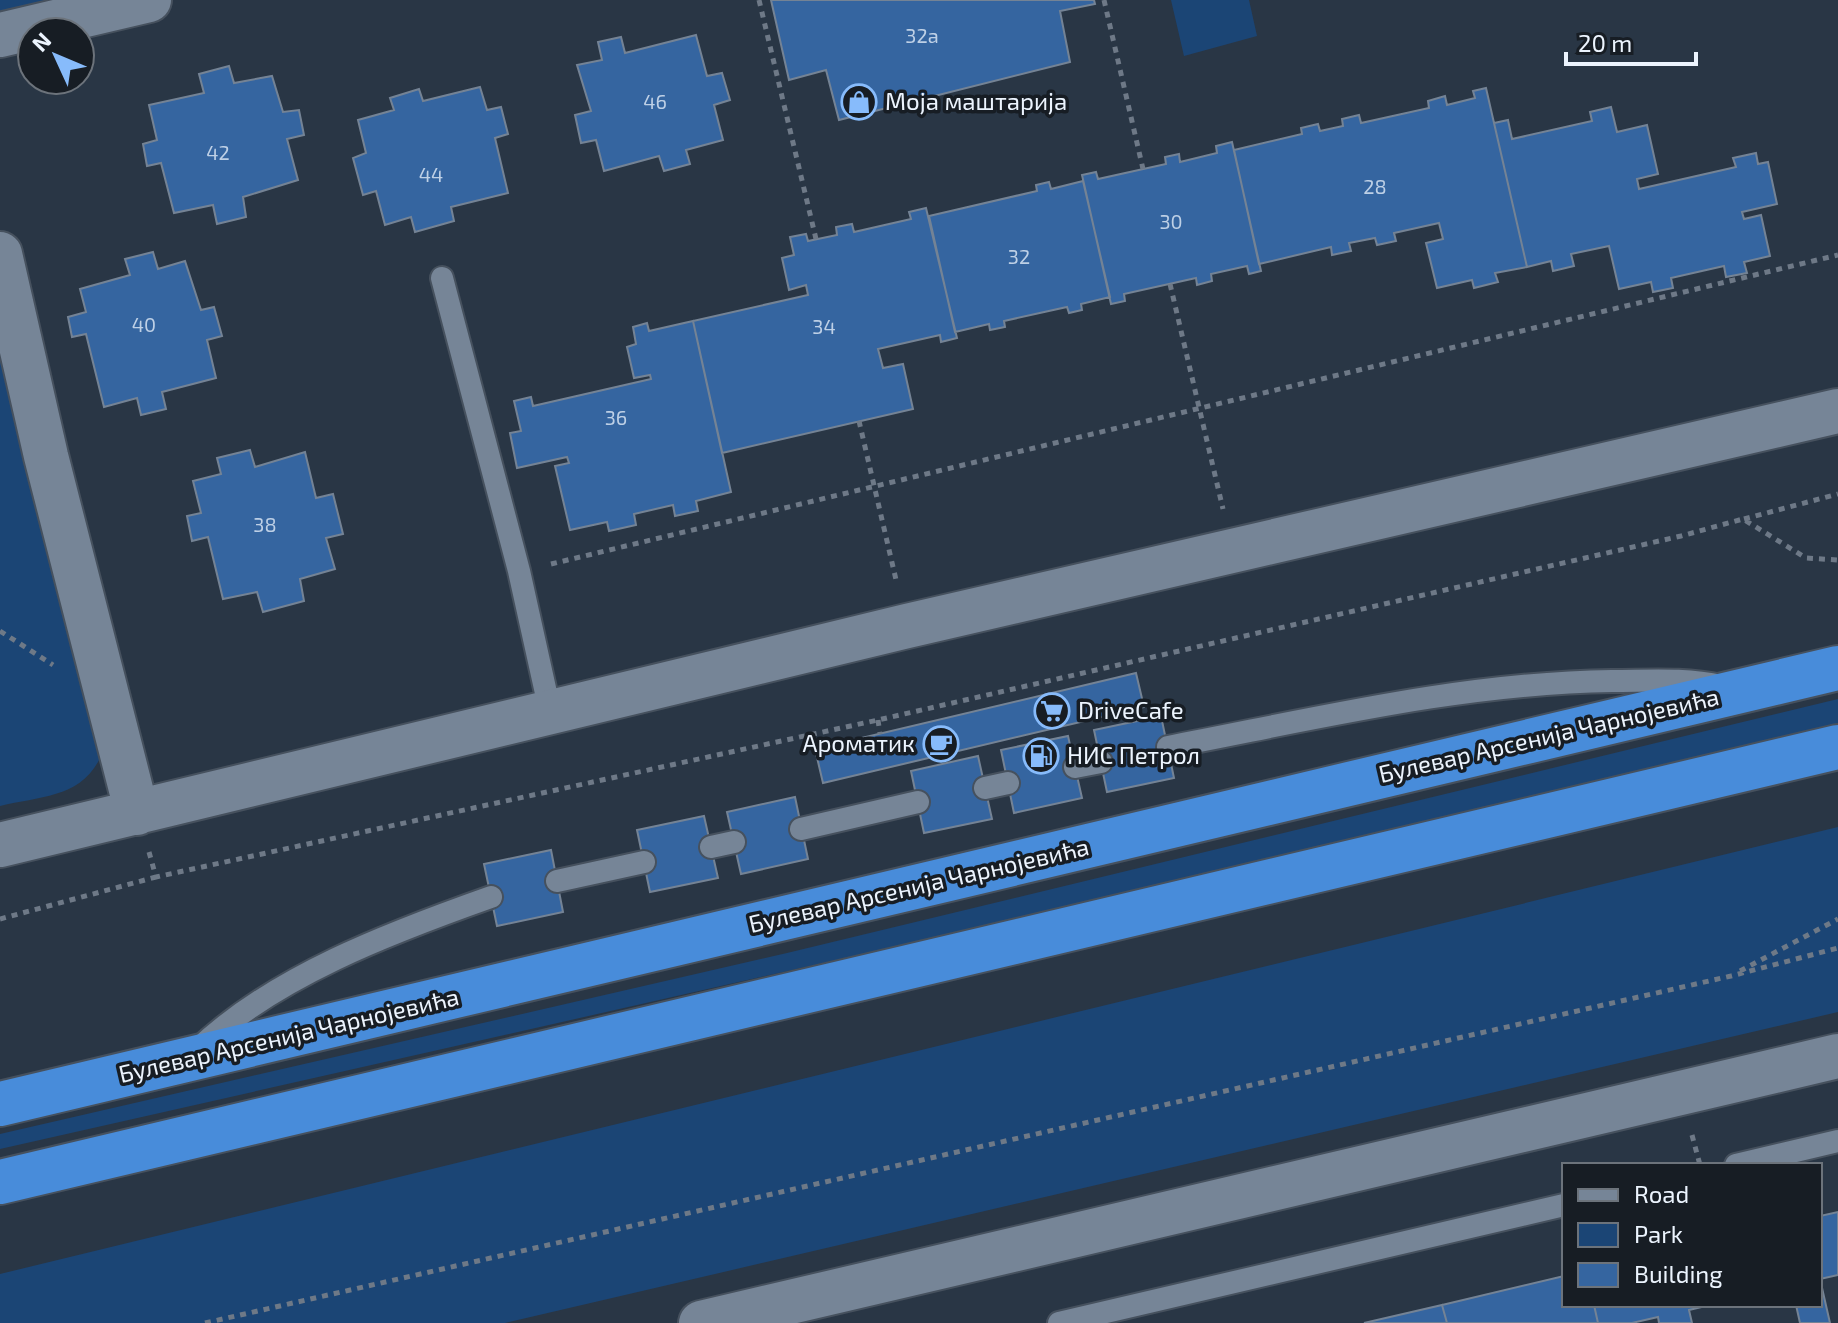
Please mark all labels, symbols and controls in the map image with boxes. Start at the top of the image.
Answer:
north arrow [16,16,96,96]
scale bar [1566,16,1696,66]
house number: 32a [905,23,939,47]
text: N [26,27,56,56]
text: 20 m [1578,28,1632,57]
shop icon: Моја маштарија [840,83,878,121]
place label: Моја маштарија [885,86,1067,115]
house number: 46 [643,89,667,113]
house number: 42 [206,140,230,164]
house number: 44 [419,162,443,186]
house number: 28 [1363,174,1387,198]
house number: 30 [1159,209,1183,233]
house number: 32 [1008,244,1030,268]
house number: 40 [132,312,156,336]
house number: 34 [812,314,836,338]
house number: 36 [605,405,627,429]
house number: 38 [253,512,277,536]
street label: Булевар Арсенија Чарнојевића [1376,681,1722,789]
supermarket icon: DriveCafe [1033,692,1071,730]
place label: DriveCafe [1078,695,1184,724]
cafe icon: Ароматик [922,725,960,763]
place label: Ароматик [802,728,915,757]
fuel station icon: НИС Петрол [1022,737,1060,775]
place label: НИС Петрол [1067,740,1200,769]
street label: Булевар Арсенија Чарнојевића [746,831,1092,939]
street label: Булевар Арсенија Чарнојевића [116,981,462,1089]
legend [1562,1163,1822,1307]
text: Road [1634,1179,1689,1208]
text: Park [1634,1219,1683,1248]
text: Building [1634,1259,1723,1288]

